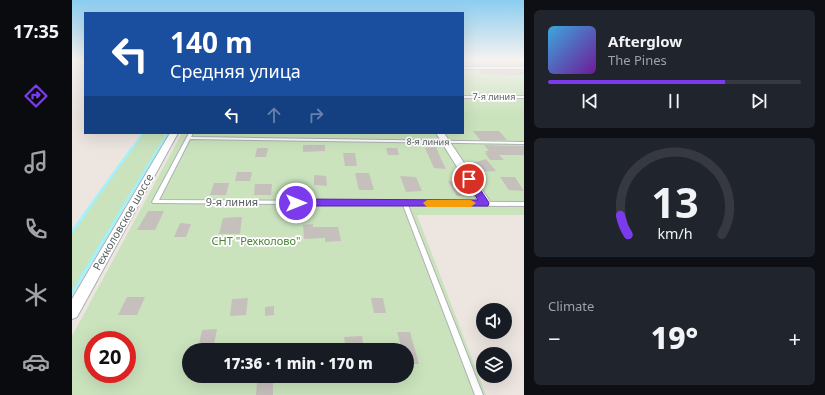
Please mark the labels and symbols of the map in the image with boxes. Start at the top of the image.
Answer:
street label: 7-я линия [473,90,515,103]
street label: 8-я линия [407,135,450,148]
pin [452,162,486,196]
street label: Рехколовское шоссе [89,171,156,273]
position arrow [275,182,317,224]
street label: 9-я линия [206,194,258,209]
park label: СНТ "Рехколово" [211,233,301,248]
speed limit sign: 20 [84,331,136,383]

